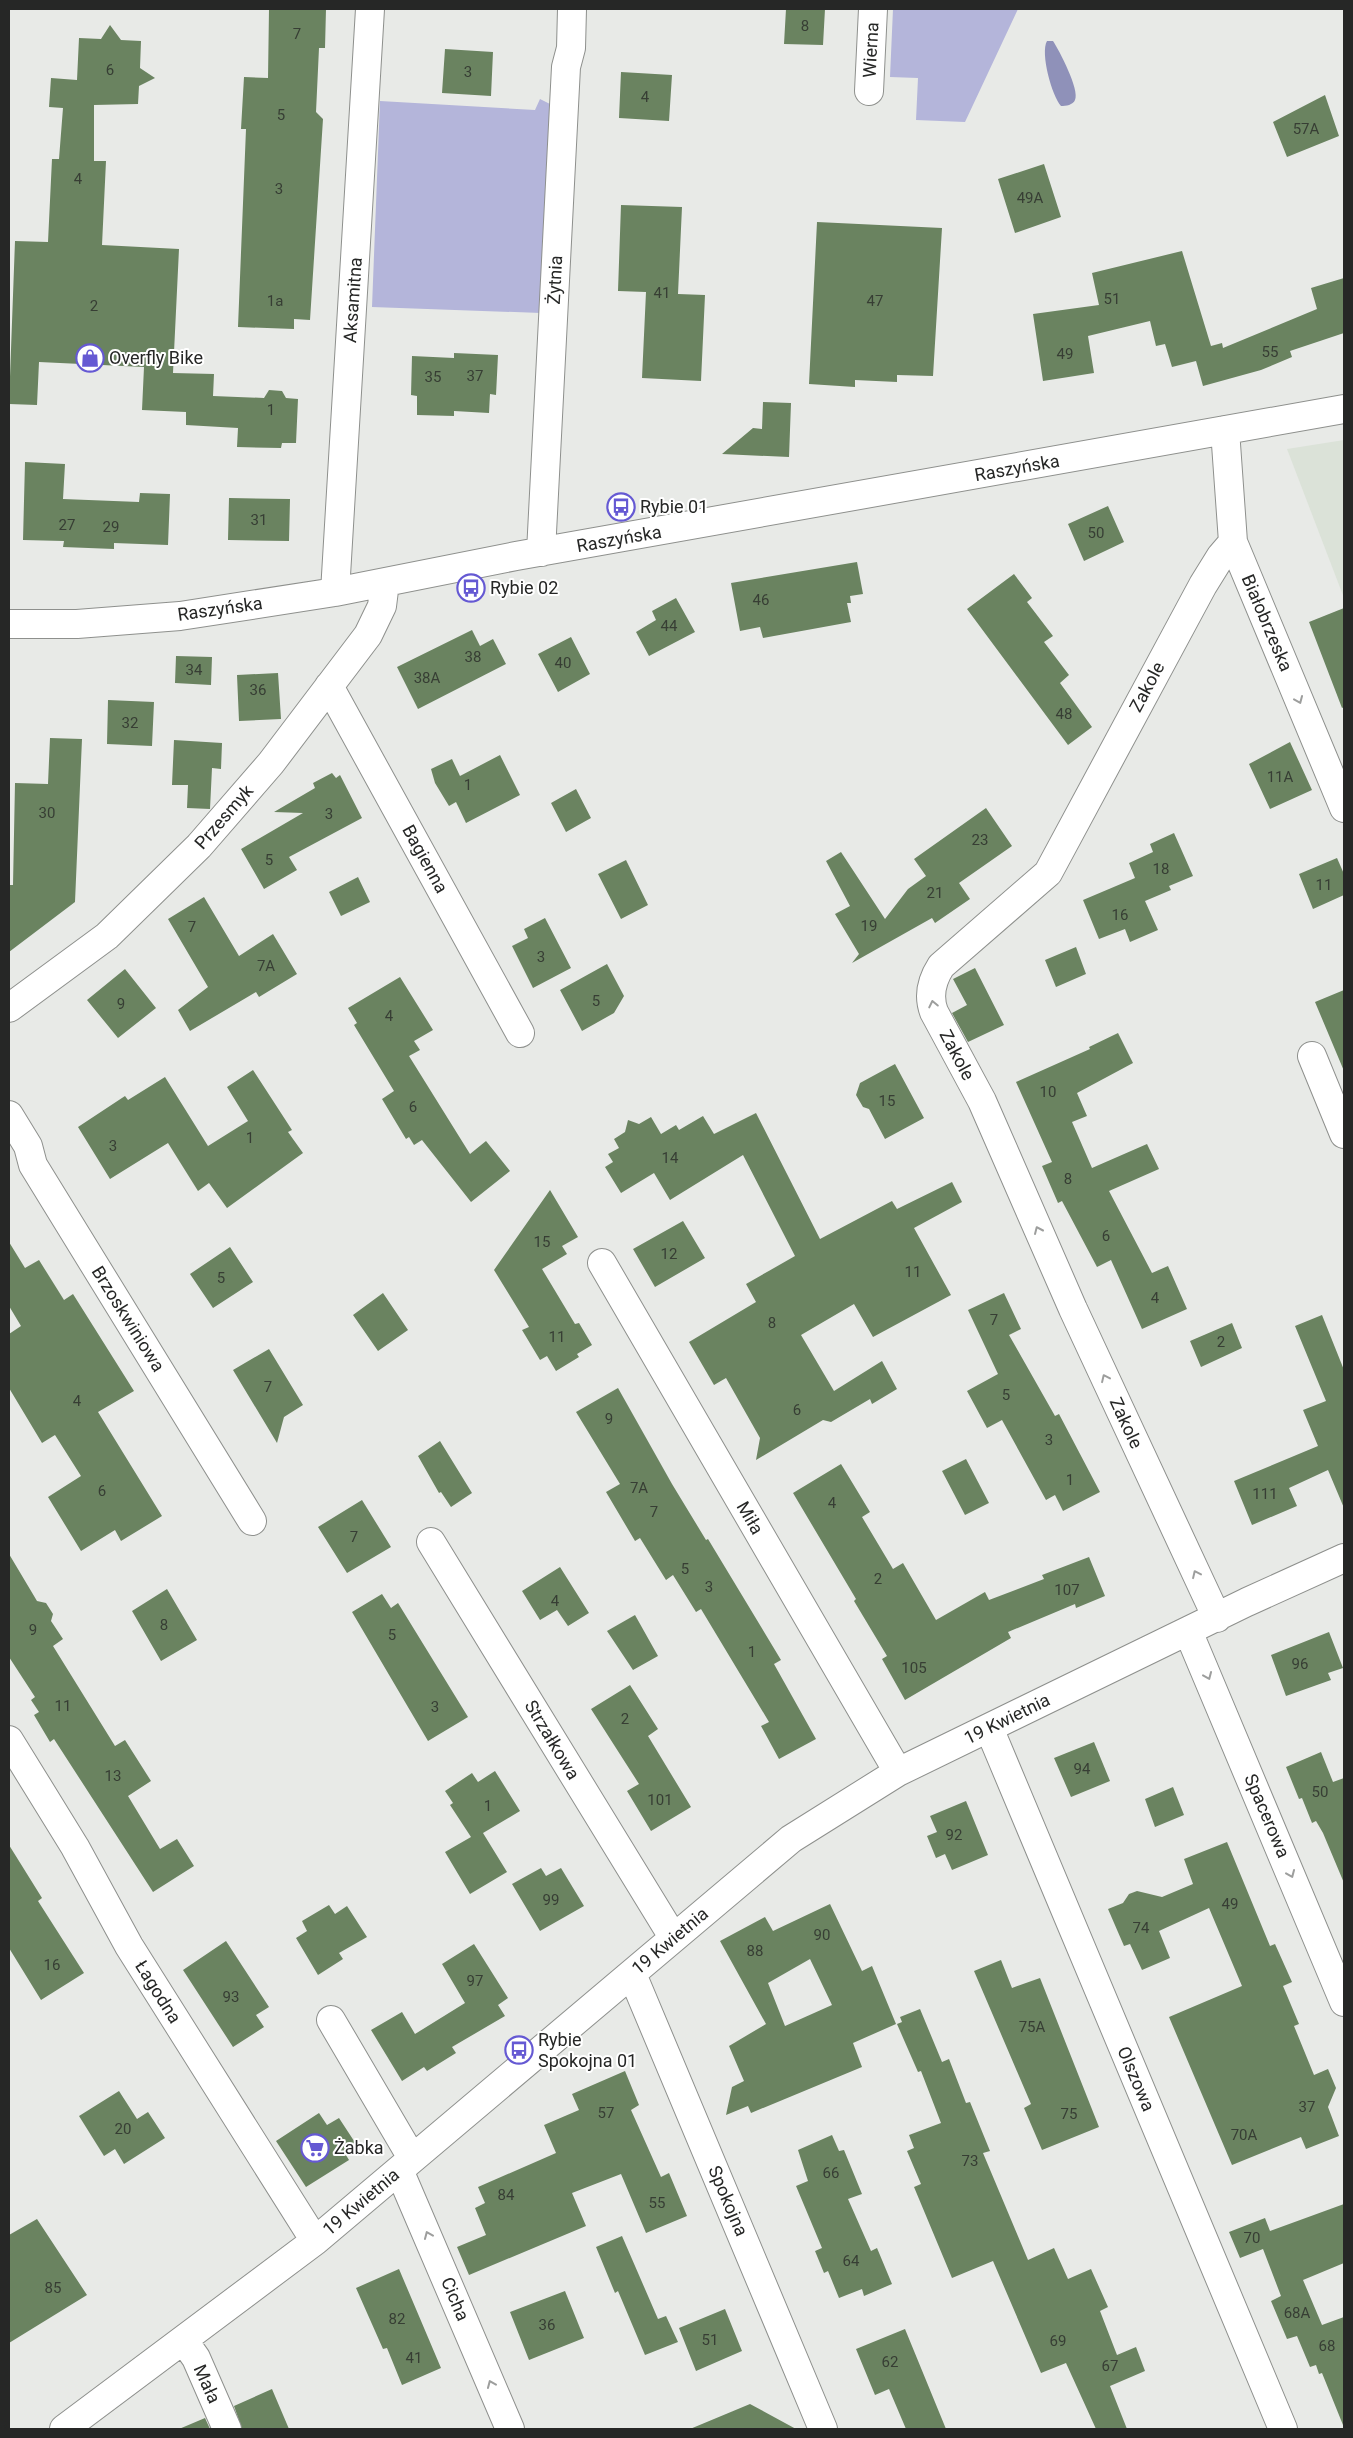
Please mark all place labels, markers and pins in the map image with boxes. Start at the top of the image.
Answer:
shop icon: Overfly Bike [75,343,105,373]
place label: Overfly Bike [109,347,203,368]
bus stop icon: Rybie 01 [606,492,636,522]
place label: Rybie 01 [640,496,708,517]
bus stop icon: Rybie 02 [456,573,486,603]
place label: Rybie 02 [490,577,558,598]
place label: Rybie Spokojna 01 [538,2029,637,2071]
bus stop icon: Rybie Spokojna 01 [504,2035,534,2065]
supermarket icon: Żabka [300,2133,330,2163]
place label: Żabka [334,2137,384,2158]

